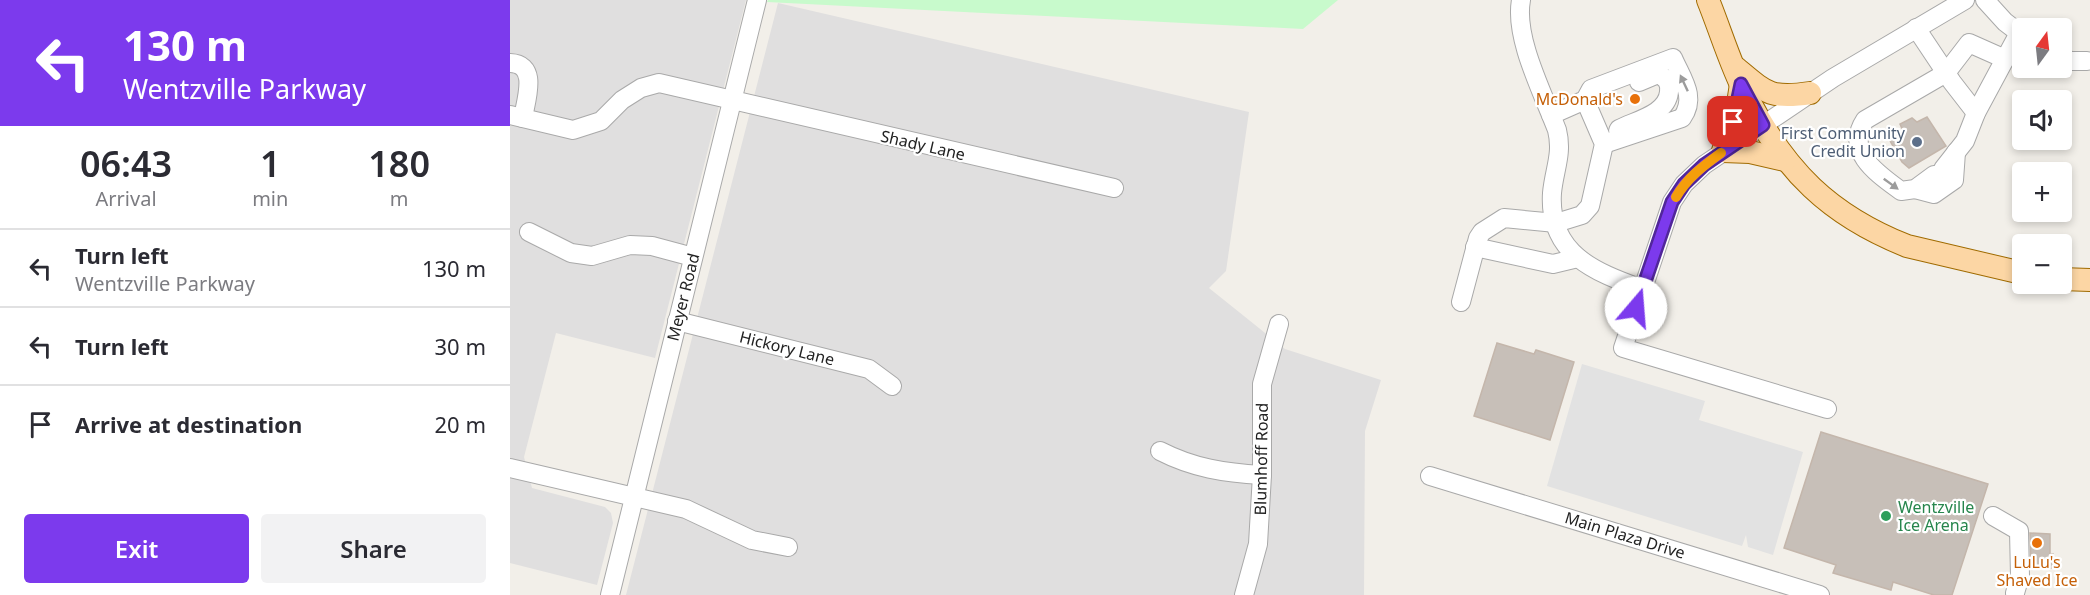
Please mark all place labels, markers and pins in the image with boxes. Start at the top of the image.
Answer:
place label: McDonald's [1536,88,1623,110]
marker: McDonald's [1628,92,1642,106]
pin [1707,96,1758,147]
place label: First Community Credit Union [1781,122,1906,162]
marker: First Community Credit Union [1910,135,1924,149]
place label: Wentzville Ice Arena [1898,496,1974,536]
marker: Wentzville Ice Arena [1879,509,1893,523]
marker: LuLu's Shaved Ice [2030,536,2044,550]
place label: LuLu's Shaved Ice [1997,551,2077,591]

